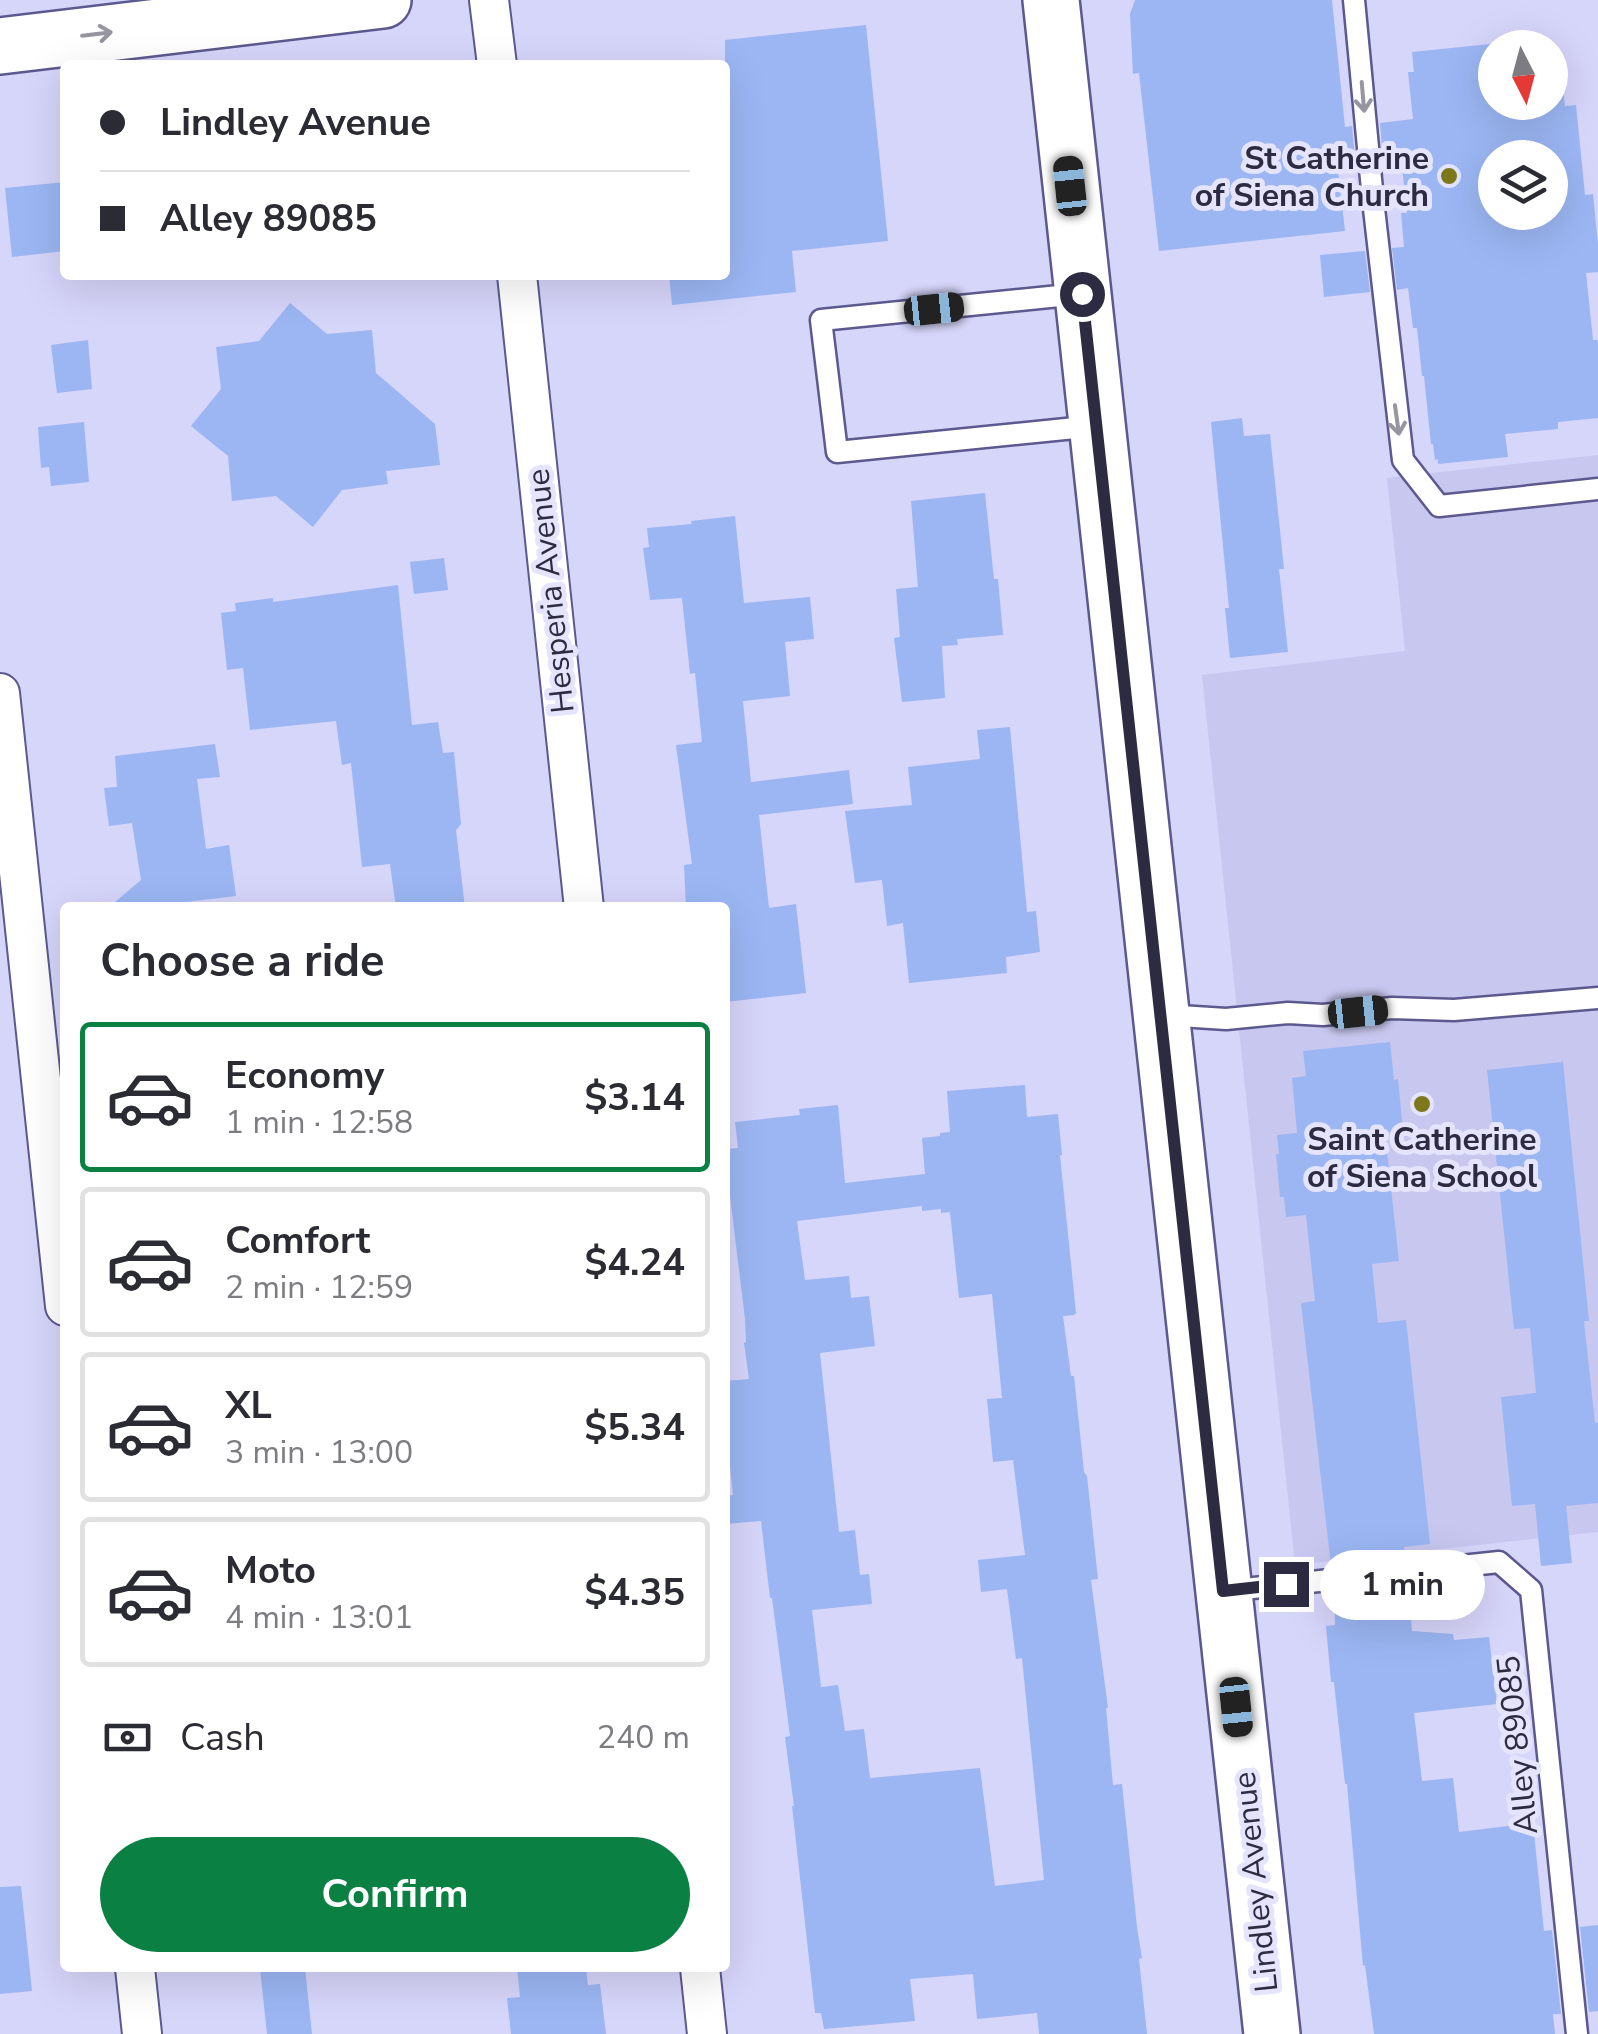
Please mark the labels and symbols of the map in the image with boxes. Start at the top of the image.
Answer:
one-way arrow [80,24,112,43]
north arrow [1478,30,1568,120]
one-way arrow [1354,80,1373,113]
place label: St Catherine of Siena Church [1195,137,1429,217]
car [1052,155,1088,217]
marker: St Catherine of Siena Church [1438,165,1460,187]
route start [1060,272,1105,317]
car [903,291,965,327]
one-way arrow [1389,404,1407,436]
street label: Hesperia Avenue [516,467,585,715]
car [1327,994,1389,1030]
marker: Saint Catherine of Siena School [1411,1093,1433,1115]
place label: Saint Catherine of Siena School [1307,1118,1537,1198]
callout: 1 min [1321,1549,1486,1619]
route end [1264,1562,1309,1607]
street label: Alley 89085 [1487,1653,1548,1837]
car [1218,1676,1254,1738]
street label: Lindley Avenue [1223,1770,1288,1994]

